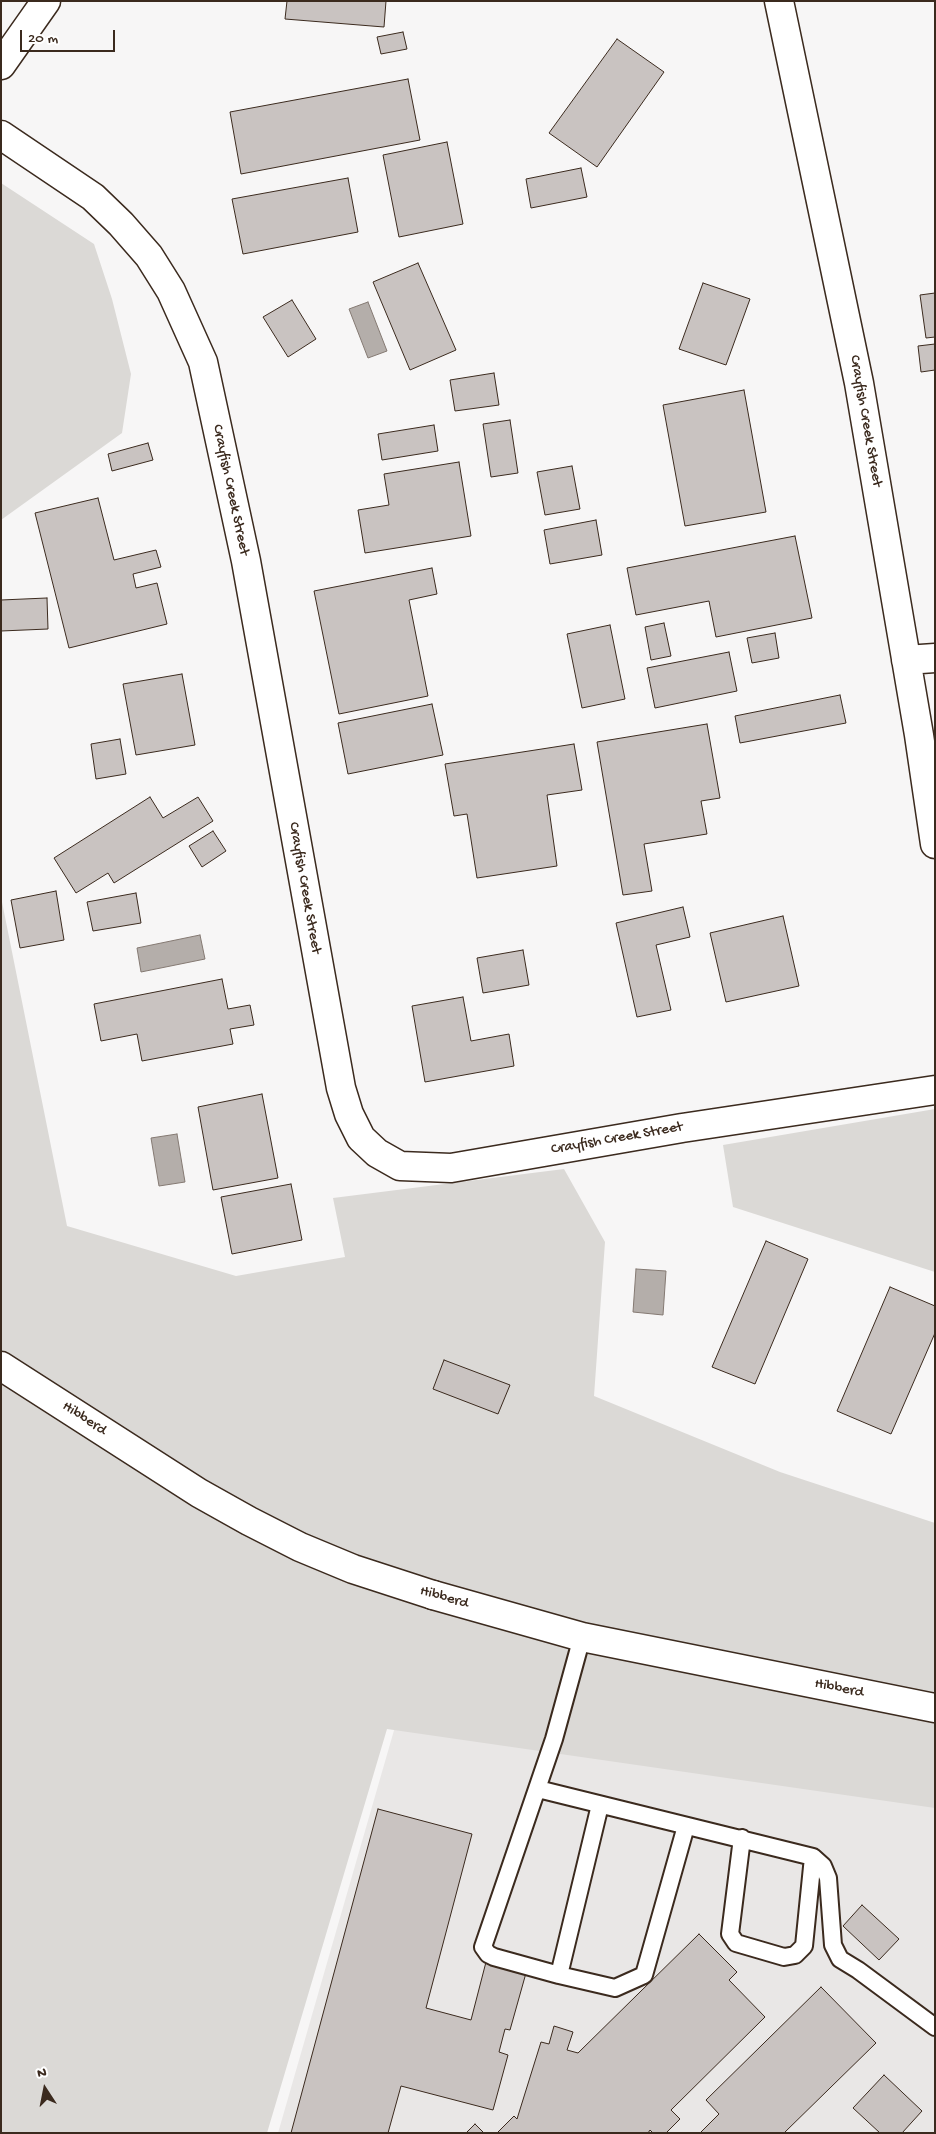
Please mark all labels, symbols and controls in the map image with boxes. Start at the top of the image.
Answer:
scale bar [22,20,118,52]
text: 20 m [28,30,58,48]
street label: Crayfish Creek Street [845,354,885,488]
street label: Crayfish Creek Street [207,423,253,557]
street label: Crayfish Creek Street [284,821,324,955]
street label: Crayfish Creek Street [550,1119,684,1159]
street label: Hibberd [58,1398,110,1440]
street label: Hibberd [418,1583,470,1613]
street label: Hibberd [813,1675,865,1703]
north arrow [20,2064,70,2114]
text: N [36,2065,48,2083]

